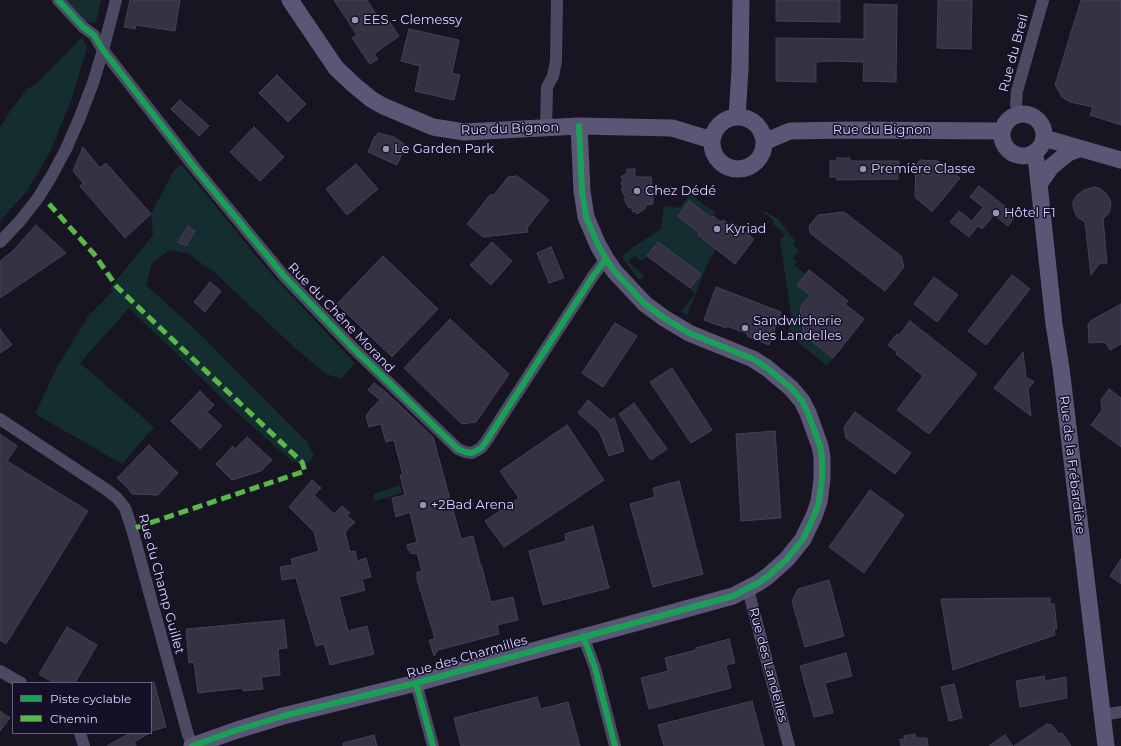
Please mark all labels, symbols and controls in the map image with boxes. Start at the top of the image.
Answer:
place label: EES - Clemessy [363,12,462,28]
street label: Rue du Breil [996,12,1032,94]
marker: EES - Clemessy [350,15,360,25]
street label: Rue du Bignon [461,119,559,139]
street label: Rue du Bignon [833,122,931,138]
place label: Le Garden Park [394,141,494,157]
marker: Le Garden Park [381,144,391,154]
place label: Première Classe [871,161,975,177]
marker: Première Classe [858,164,868,174]
place label: Chez Dédé [645,183,716,199]
marker: Chez Dédé [632,186,642,196]
place label: Hôtel F1 [1004,205,1056,221]
marker: Hôtel F1 [991,208,1001,218]
place label: Kyriad [725,221,766,237]
marker: Kyriad [712,224,722,234]
street label: Rue du Chêne Morand [284,260,398,376]
place label: Sandwicherie des Landelles [753,313,842,344]
marker: Sandwicherie des Landelles [740,323,750,333]
street label: Rue de la Frébardière [1056,395,1088,535]
place label: +2Bad Arena [431,497,514,513]
marker: +2Bad Arena [418,500,428,510]
street label: Rue du Champ Guillet [135,512,187,656]
street label: Rue des Landelles [745,606,791,724]
street label: Rue des Charmilles [405,632,529,682]
legend [12,682,152,734]
text: Piste cyclable [50,691,131,706]
text: Chemin [50,711,98,726]

